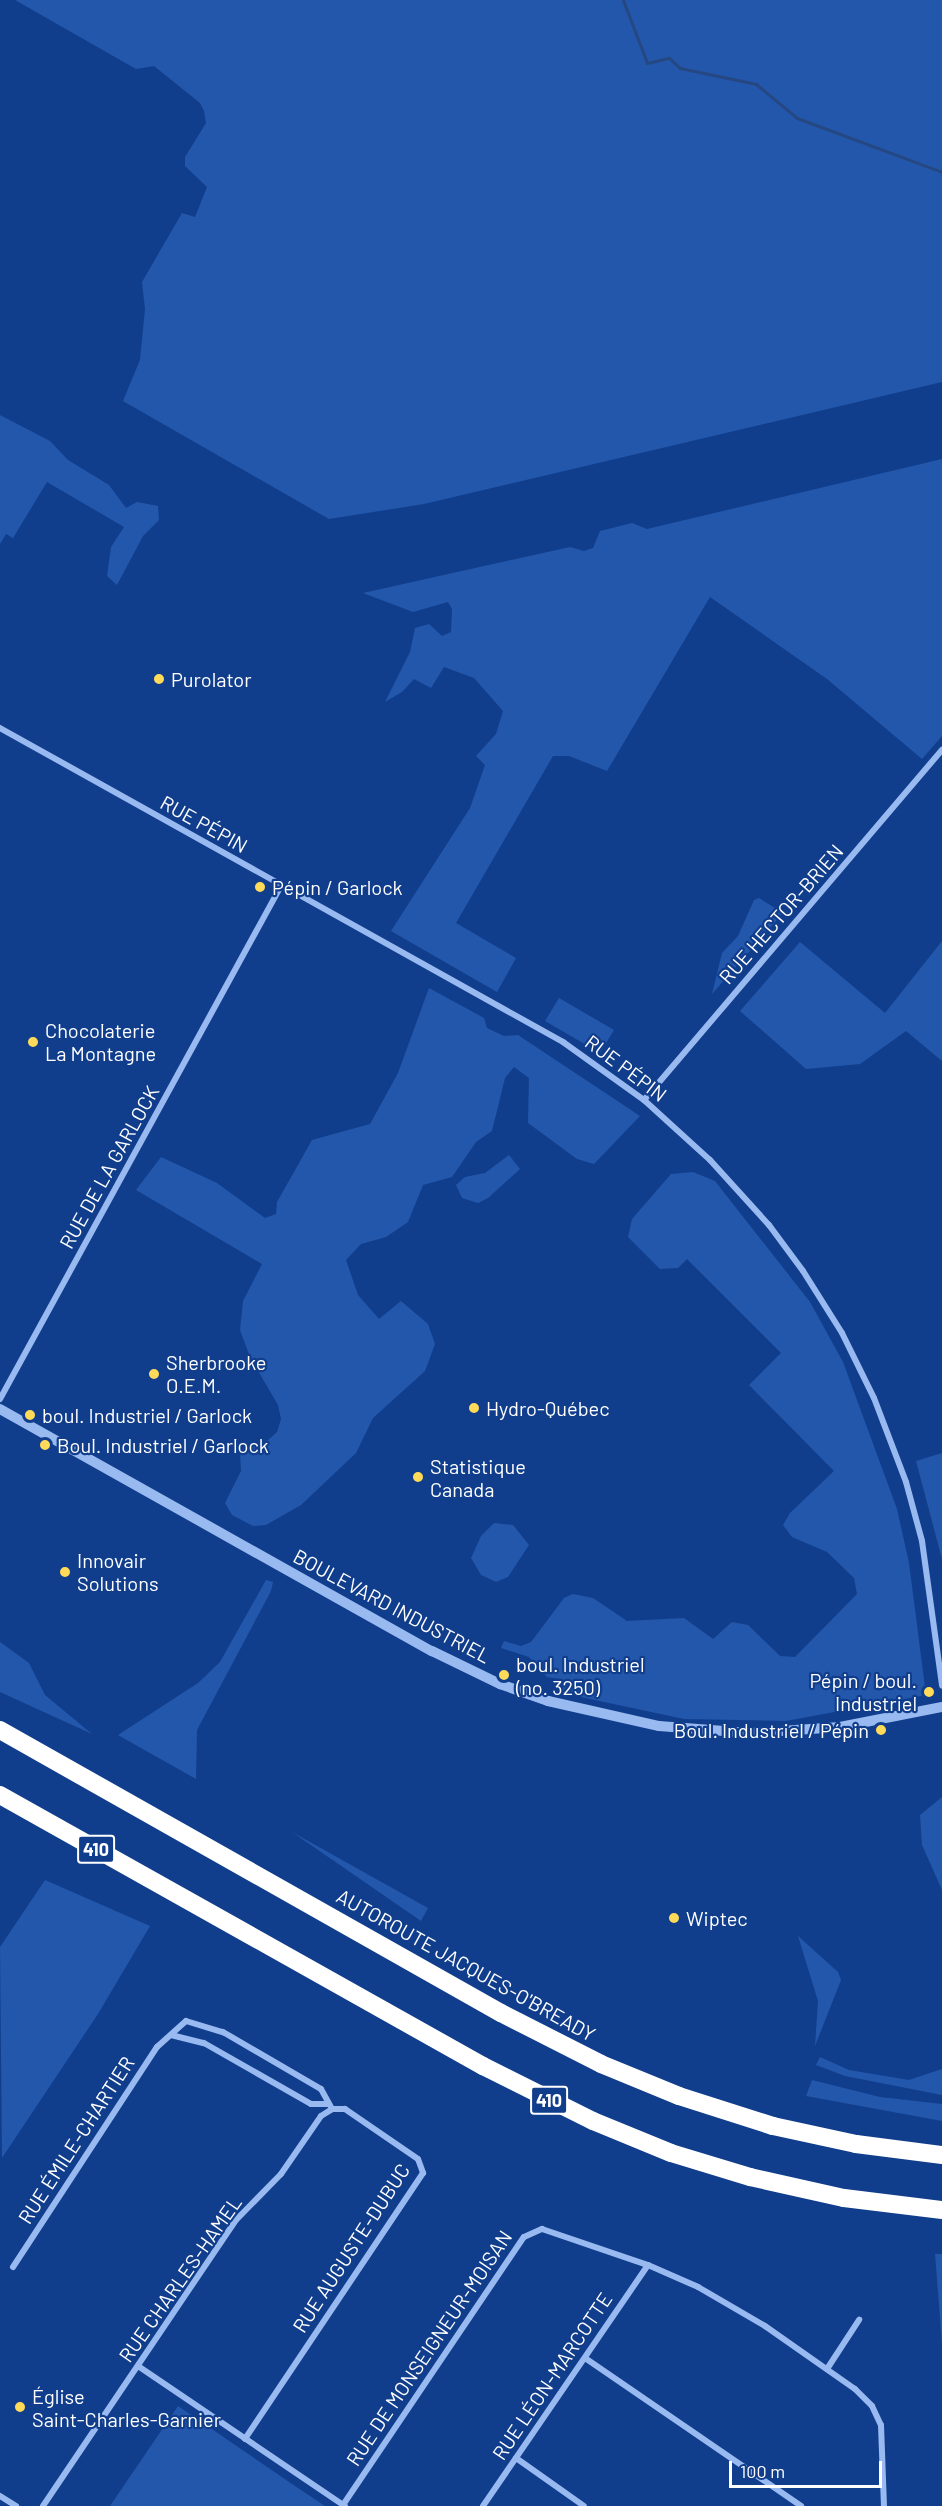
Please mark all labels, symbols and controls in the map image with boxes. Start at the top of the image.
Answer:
place label: Purolator [171,667,252,691]
marker: Purolator [152,672,166,686]
street label: RUE PÉPIN [156,790,252,858]
street label: RUE HECTOR-BRIEN [714,839,848,989]
place label: Pépin / Garlock [272,875,403,899]
marker: Pépin / Garlock [253,880,267,894]
place label: Chocolaterie La Montagne [45,1018,156,1065]
street label: RUE PÉPIN [581,1030,671,1106]
marker: Chocolaterie La Montagne [26,1035,40,1049]
street label: RUE DE LA GARLOCK [54,1081,164,1253]
place label: Sherbrooke O.E.M. [166,1350,266,1397]
marker: Sherbrooke O.E.M. [147,1367,161,1381]
place label: Hydro-Québec [486,1396,610,1420]
marker: Hydro-Québec [467,1401,481,1415]
place label: boul. Industriel / Garlock [42,1403,252,1427]
marker: boul. Industriel / Garlock [23,1408,37,1422]
place label: Boul. Industriel / Garlock [57,1433,269,1457]
marker: Boul. Industriel / Garlock [38,1438,52,1452]
place label: Statistique Canada [430,1454,526,1501]
marker: Statistique Canada [411,1470,425,1484]
street label: BOULEVARD INDUSTRIEL [289,1544,495,1668]
place label: Innovair Solutions [77,1548,159,1595]
marker: Innovair Solutions [58,1565,72,1579]
place label: boul. Industriel (no. 3250) [516,1652,645,1699]
marker: boul. Industriel (no. 3250) [497,1668,511,1682]
place label: Pépin / boul. Industriel [809,1668,917,1715]
marker: Pépin / boul. Industriel [922,1685,936,1699]
place label: Boul. Industriel / Pépin [674,1718,869,1742]
marker: Boul. Industriel / Pépin [874,1723,888,1737]
road number: 410 [76,1834,116,1864]
street label: AUTOROUTE JACQUES-O'BREADY [332,1884,600,2046]
place label: Wiptec [686,1906,748,1930]
marker: Wiptec [667,1911,681,1925]
street label: RUE ÉMILE-CHARTIER [13,2052,139,2228]
road number: 410 [530,2085,568,2115]
street label: RUE AUGUSTE-DUBUC [287,2159,415,2337]
street label: RUE CHARLES-HAMEL [114,2191,246,2367]
street label: RUE DE MONSEIGNEUR-MOISAN [341,2226,517,2470]
street label: RUE LÉON-MARCOTTE [487,2288,617,2464]
place label: Église Saint-Charles-Garnier [32,2384,221,2431]
marker: Église Saint-Charles-Garnier [13,2400,27,2414]
scale bar [732,2449,885,2487]
text: 100 m [740,2460,785,2482]

